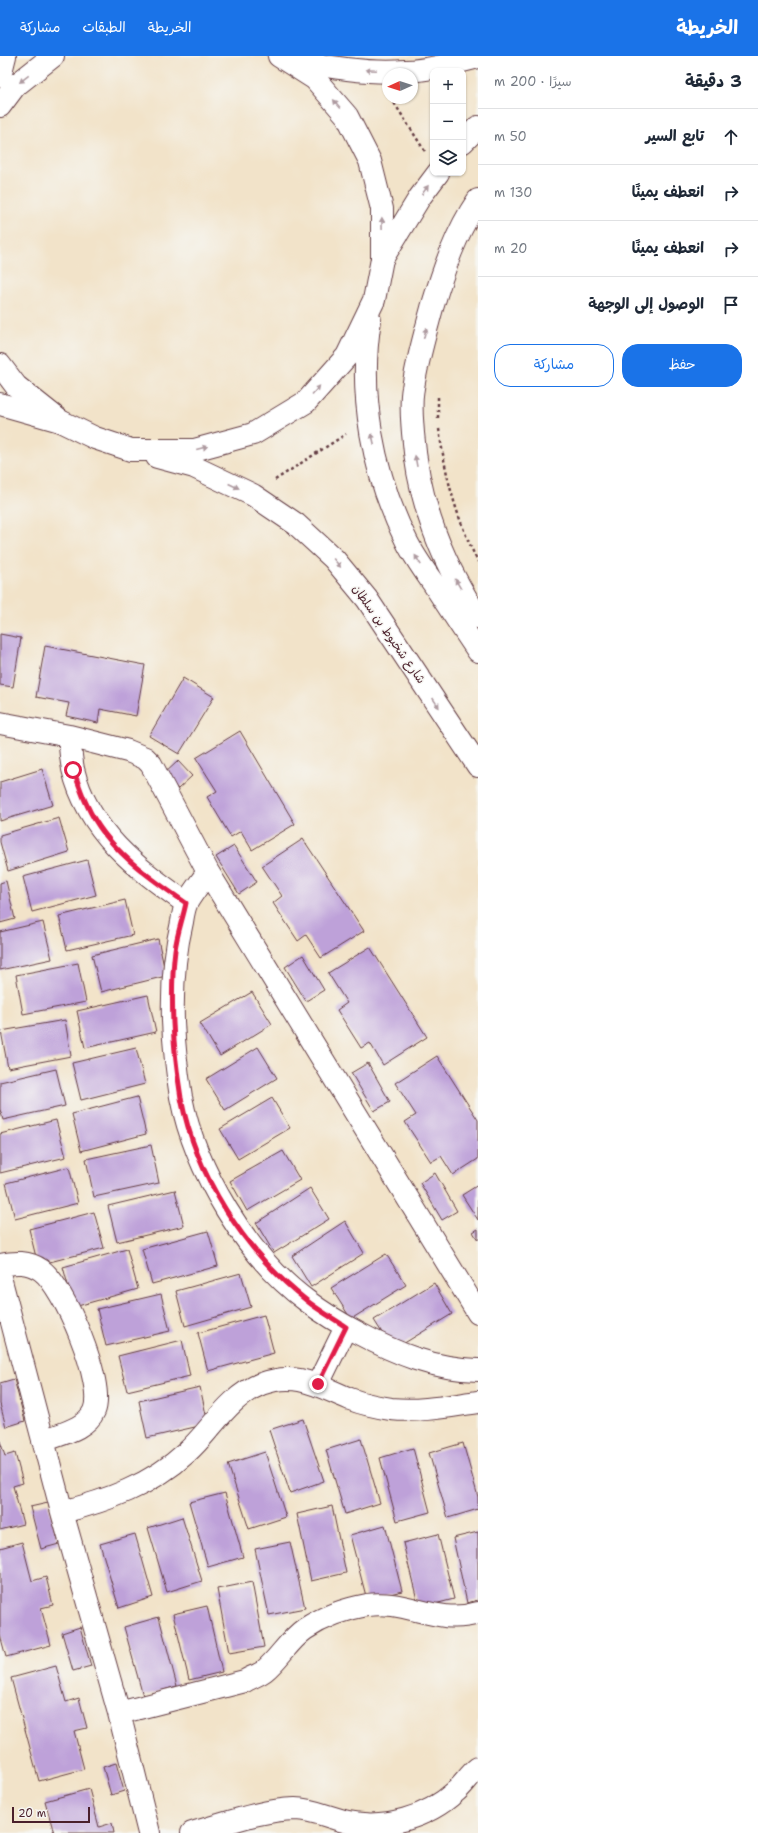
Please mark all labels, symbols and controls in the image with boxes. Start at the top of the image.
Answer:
text: الخريطة [676,15,738,40]
text: مشاركة [20,18,60,36]
text: الطبقات [82,18,126,36]
text: الخريطة [148,18,191,36]
one-way arrow [365,67,377,74]
north arrow [382,68,418,104]
map controls [430,68,466,176]
button: + [430,68,466,104]
text: 3 دقيقة [685,70,742,92]
text: سيرًا · 200 m [494,73,572,90]
one-way arrow [18,74,29,83]
one-way arrow [332,99,341,109]
button: − [430,104,466,140]
text: تابع السير [645,126,704,146]
icon: ahead [720,126,742,148]
text: 50 m [494,128,527,145]
button: layers [430,140,466,176]
text: انعطف يمينًا [632,182,704,202]
icon: right [720,182,742,204]
text: 130 m [494,184,532,201]
one-way arrow [421,185,429,196]
one-way arrow [379,216,385,229]
text: انعطف يمينًا [632,238,704,258]
icon: right [720,238,742,260]
text: 20 m [494,240,527,257]
text: الوصول إلى الوجهة [588,294,704,314]
icon: arrive [720,294,742,316]
one-way arrow [422,327,428,339]
button: مشاركة [494,344,614,387]
button: حفظ [622,344,742,387]
one-way arrow [311,385,320,396]
one-way arrow [370,433,376,445]
one-way arrow [195,444,208,450]
one-way arrow [413,455,419,468]
one-way arrow [228,483,239,489]
one-way arrow [414,555,422,565]
one-way arrow [333,557,342,568]
one-way arrow [454,578,461,590]
street label: شارع شخبوط بن سلطان [348,581,429,687]
one-way arrow [432,698,440,708]
route start [64,761,82,779]
route end [309,1375,327,1393]
scale bar [12,1805,90,1824]
text: 20 m [18,1806,46,1821]

